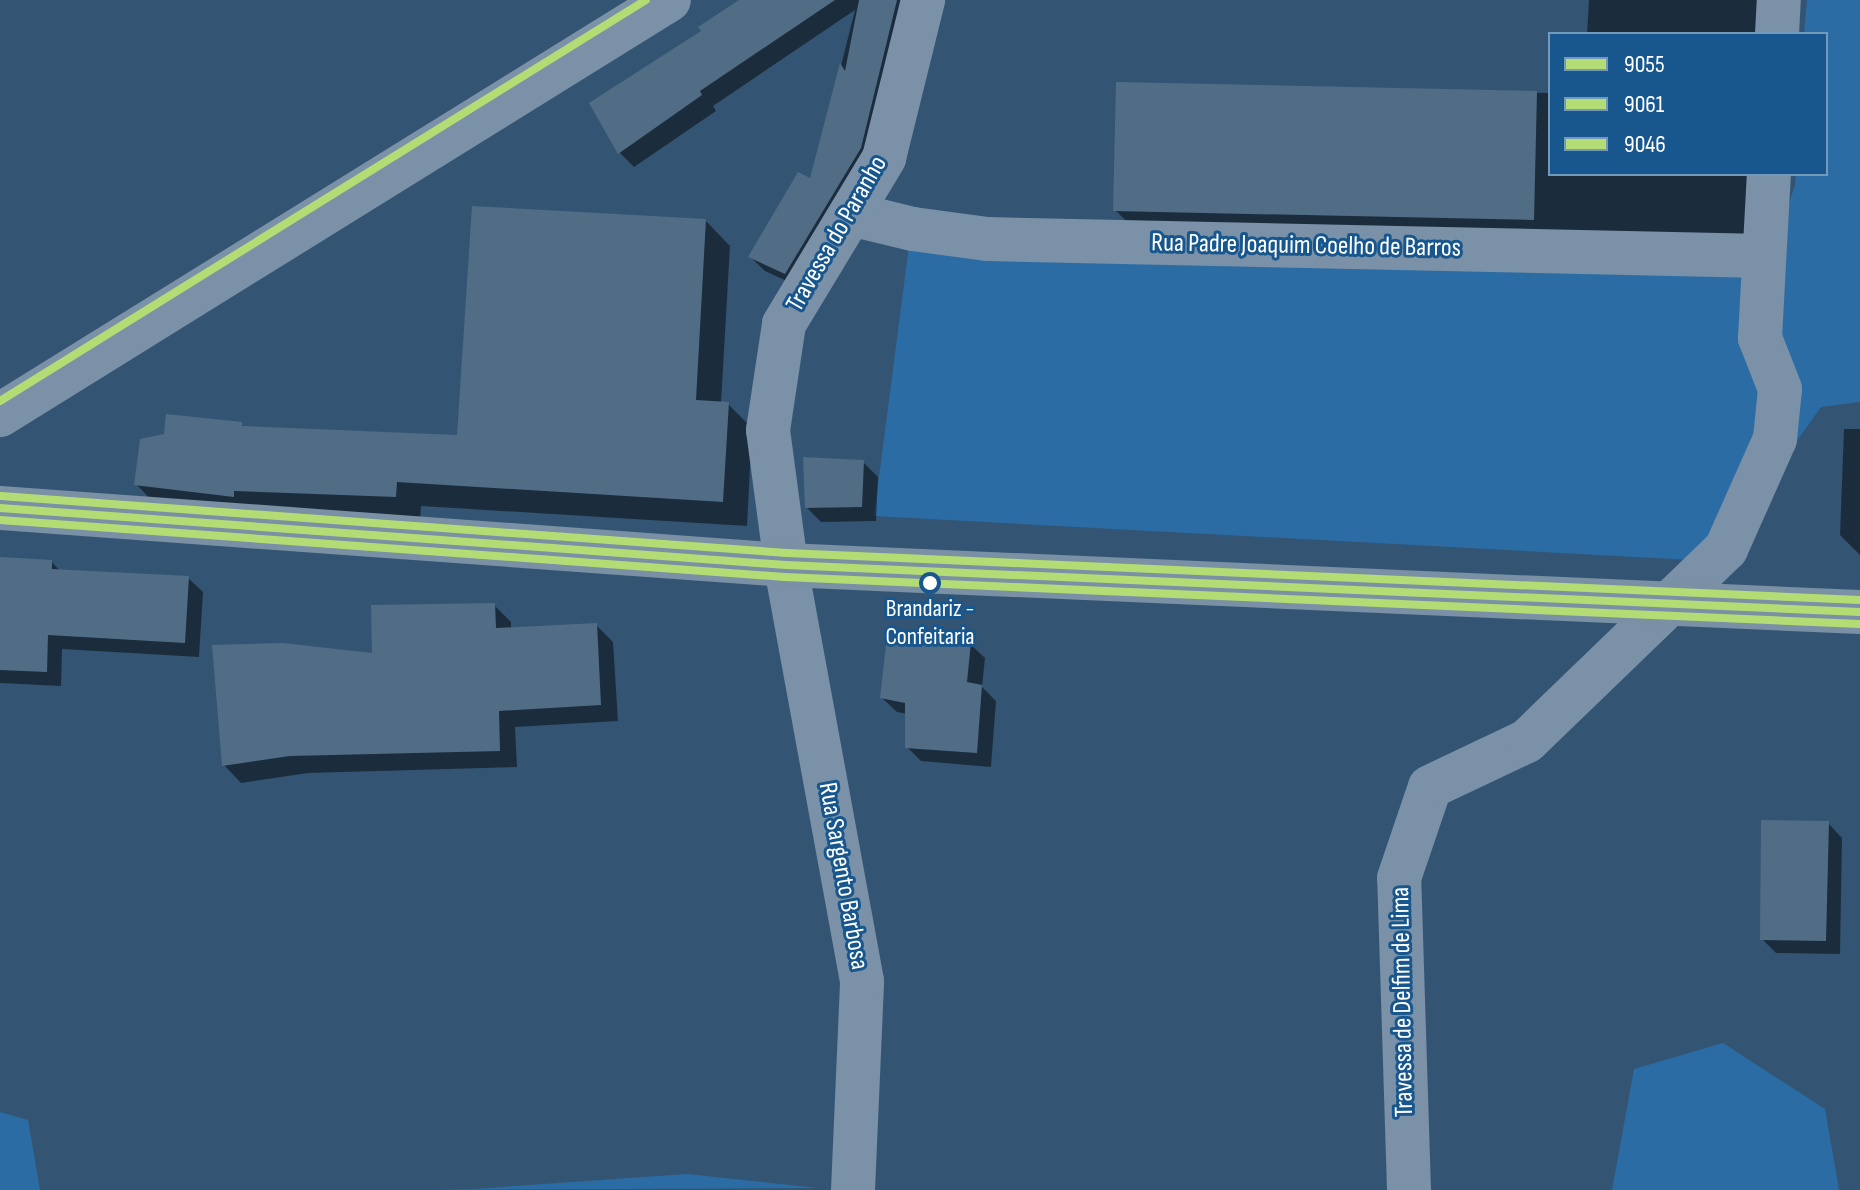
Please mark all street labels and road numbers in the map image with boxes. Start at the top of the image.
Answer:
street label: Travessa do Paranho [780,151,894,317]
street label: Rua Padre Joaquim Coelho de Barros [1151,228,1461,264]
street label: Rua Sargento Barbosa [811,780,875,972]
street label: Travessa de Delfim de Lima [1385,886,1421,1118]

